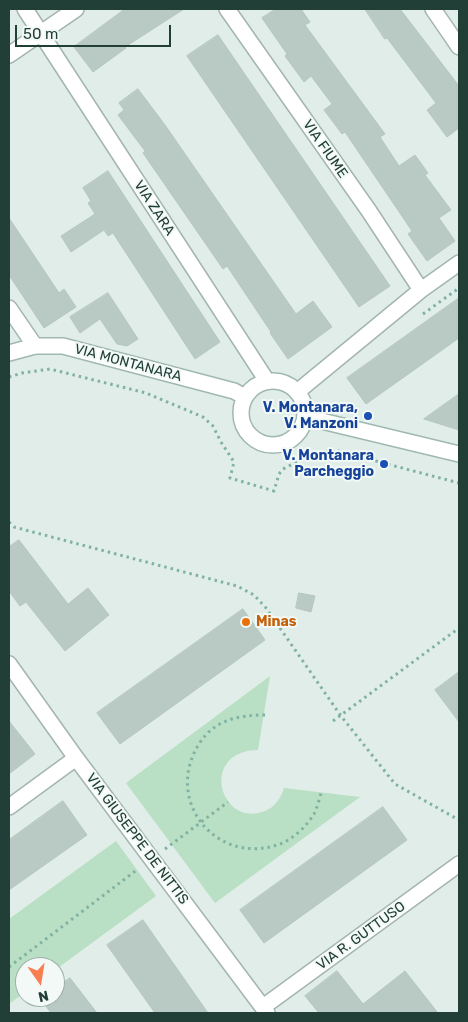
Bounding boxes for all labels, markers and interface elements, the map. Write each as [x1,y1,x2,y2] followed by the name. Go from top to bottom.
[18,15,174,47] scale bar
[23,25,58,43] text: 50 m
[299,117,351,181] street label: VIA FIUME
[130,177,178,239] street label: VIA ZARA
[73,341,183,385] street label: VIA MONTANARA
[263,400,358,432] place label: V. Montanara, V. Manzoni
[362,410,374,422] marker: V. Montanara, V. Manzoni
[283,448,374,481] place label: V. Montanara Parcheggio
[378,458,390,470] marker: V. Montanara Parcheggio
[256,614,297,630] place label: Minas
[240,616,252,628] marker: Minas
[82,770,192,908] street label: VIA GIUSEPPE DE NITTIS
[313,898,409,974] street label: VIA R. GUTTUSO
[15,957,65,1007] north arrow
[36,987,50,1006] text: N

